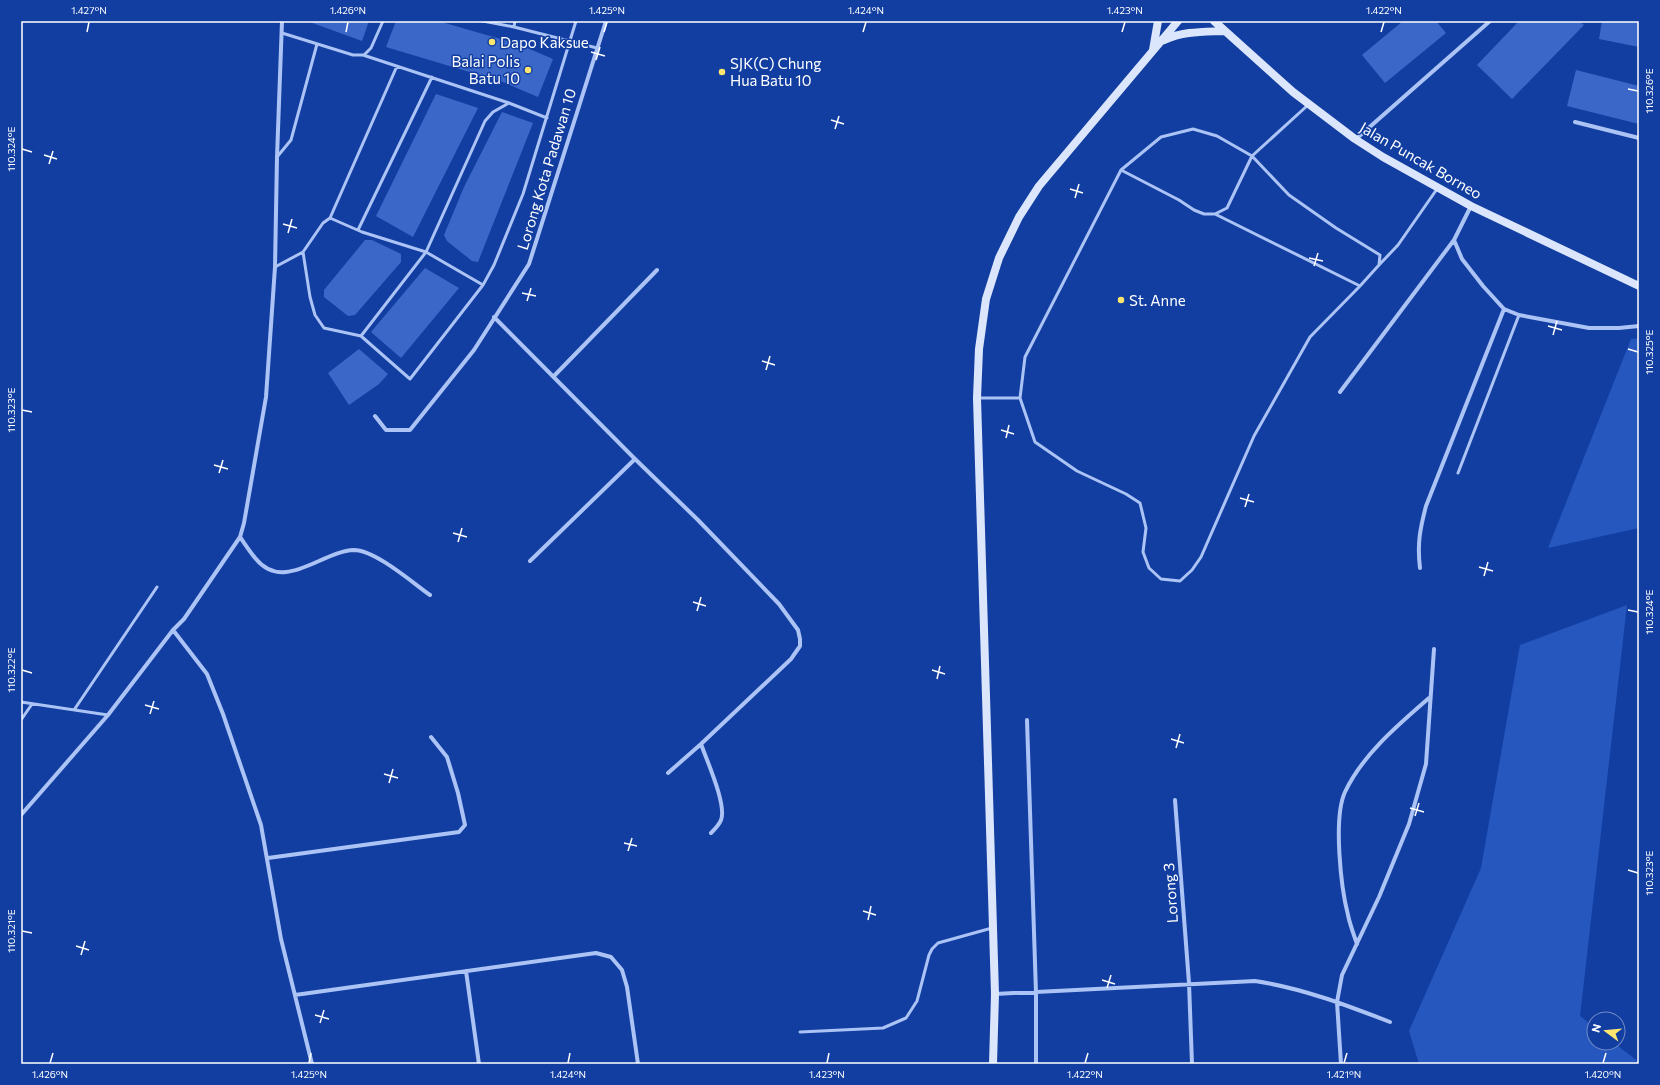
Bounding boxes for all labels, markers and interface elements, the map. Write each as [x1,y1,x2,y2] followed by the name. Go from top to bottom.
[71,4,107,16] text: 1.427°N
[330,4,366,16] text: 1.426°N
[589,4,625,16] text: 1.425°N
[848,4,884,16] text: 1.424°N
[1107,4,1143,16] text: 1.423°N
[1366,4,1402,16] text: 1.422°N
[500,33,589,51] place label: Dapo Kaksue
[487,37,497,47] marker: Dapo Kaksue
[451,52,520,87] place label: Balai Polis Batu 10
[730,54,821,89] place label: SJK(C) Chung Hua Batu 10
[523,65,533,75] marker: Balai Polis Batu 10
[717,67,727,77] marker: SJK(C) Chung Hua Batu 10
[1643,68,1655,114] text: 110.326°E
[513,86,579,252] street label: Lorong Kota Padawan 10
[1357,118,1485,202] street label: Jalan Puncak Borneo
[5,126,17,171] text: 110.324°E
[1129,291,1186,309] place label: St. Anne
[1116,295,1126,305] marker: St. Anne
[1643,330,1655,374] text: 110.325°E
[5,388,17,432] text: 110.323°E
[1643,589,1655,634] text: 110.324°E
[5,648,17,692] text: 110.322°E
[1643,851,1655,895] text: 110.323°E
[1159,862,1181,924] street label: Lorong 3
[5,909,17,953] text: 110.321°E
[1586,1011,1626,1051] north arrow
[1589,1022,1603,1034] text: N
[32,1068,68,1080] text: 1.426°N
[291,1068,327,1080] text: 1.425°N
[550,1068,586,1080] text: 1.424°N
[809,1068,845,1080] text: 1.423°N
[1067,1068,1103,1080] text: 1.422°N
[1327,1068,1361,1080] text: 1.421°N
[1585,1068,1621,1080] text: 1.420°N

